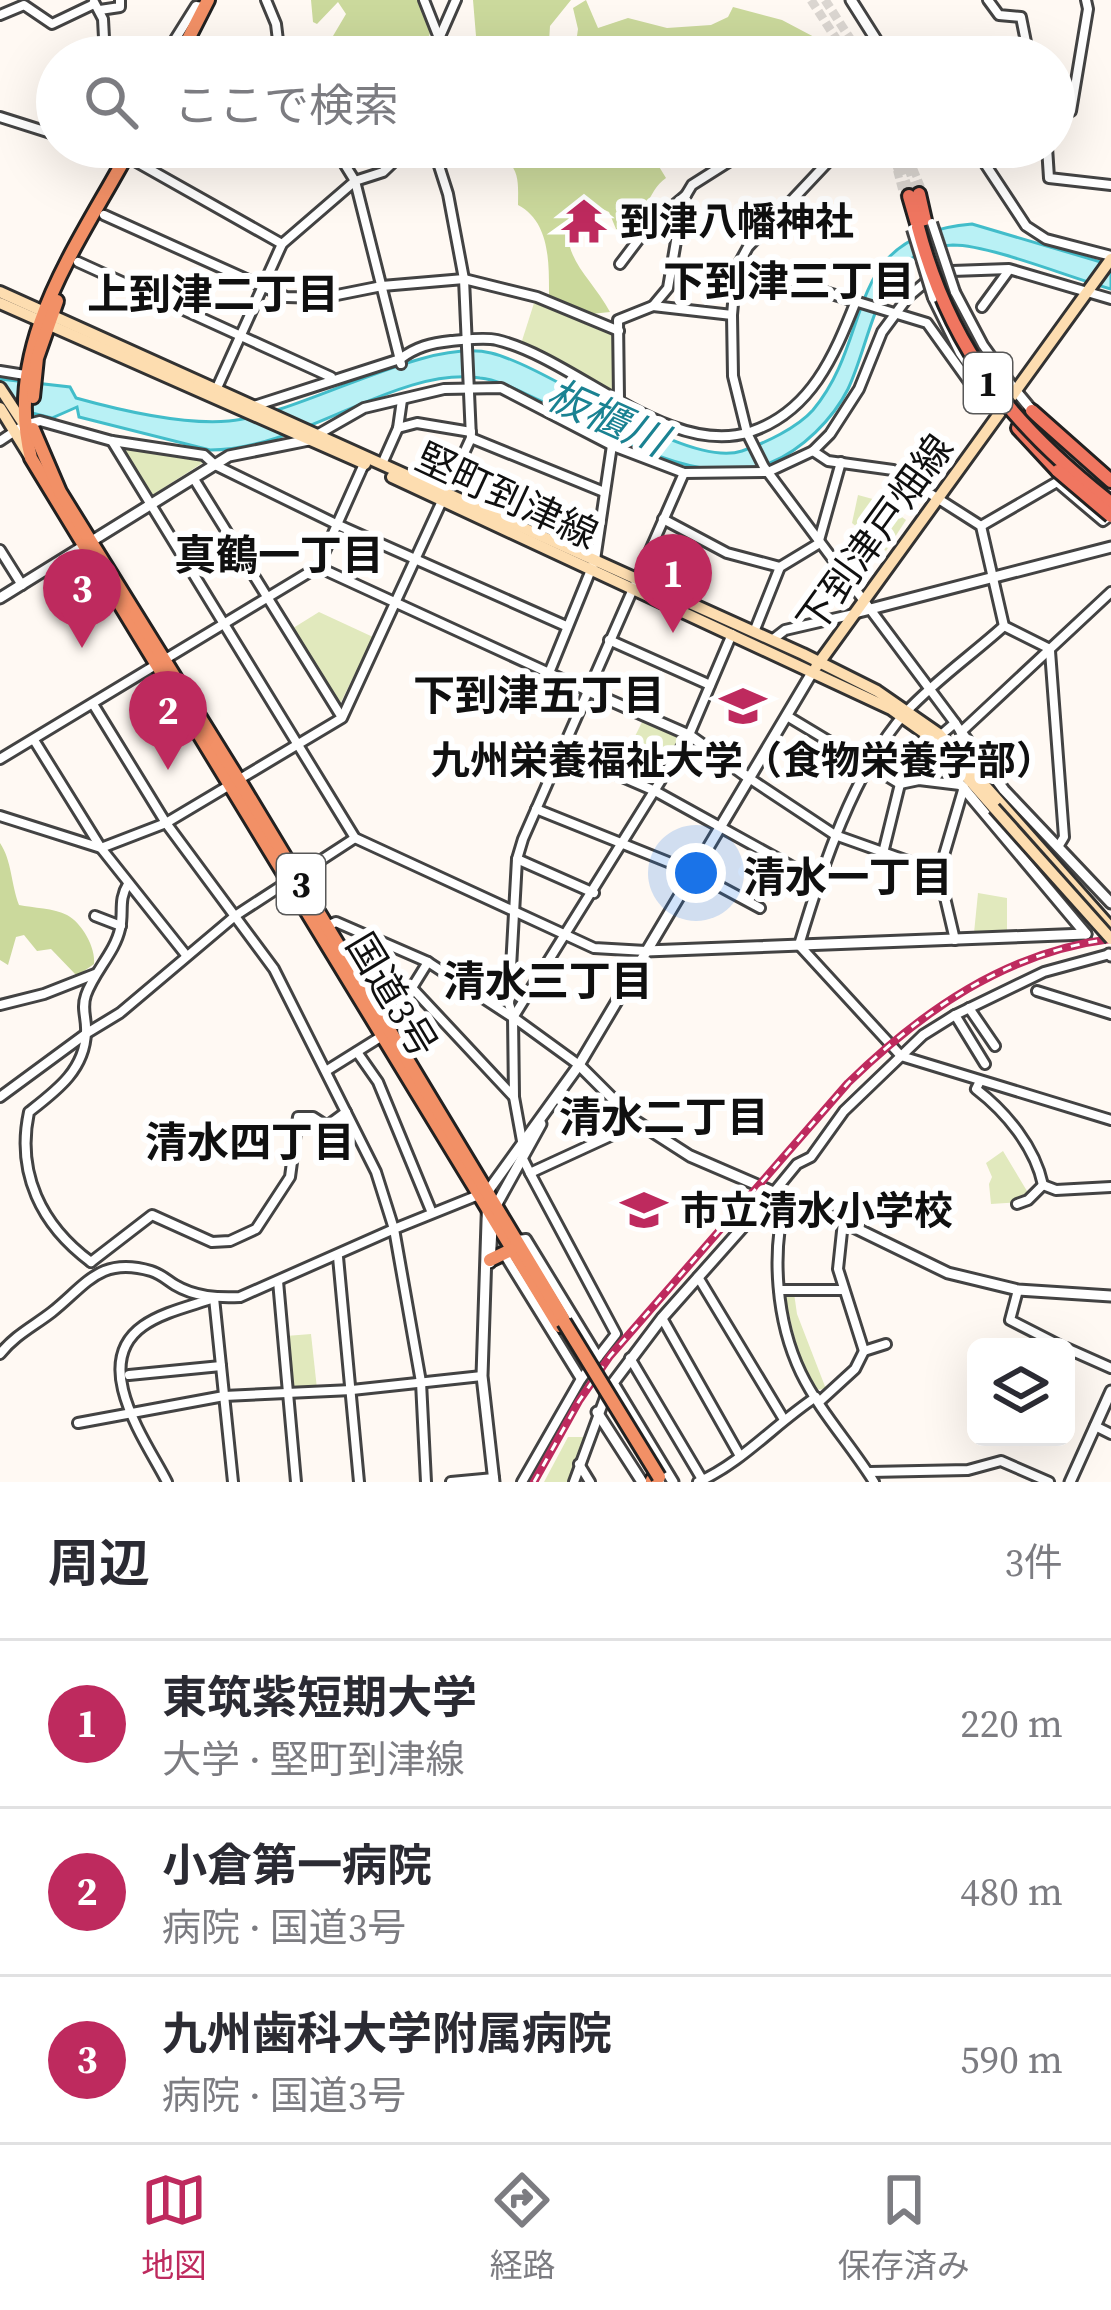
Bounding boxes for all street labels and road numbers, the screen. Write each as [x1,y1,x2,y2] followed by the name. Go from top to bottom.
[964,353,1012,413] road number: 1
[785,424,965,644] street label: 下到津戸畑線
[407,431,607,561] street label: 堅町到津線
[277,854,325,914] road number: 3
[334,923,450,1067] street label: 国道3号

